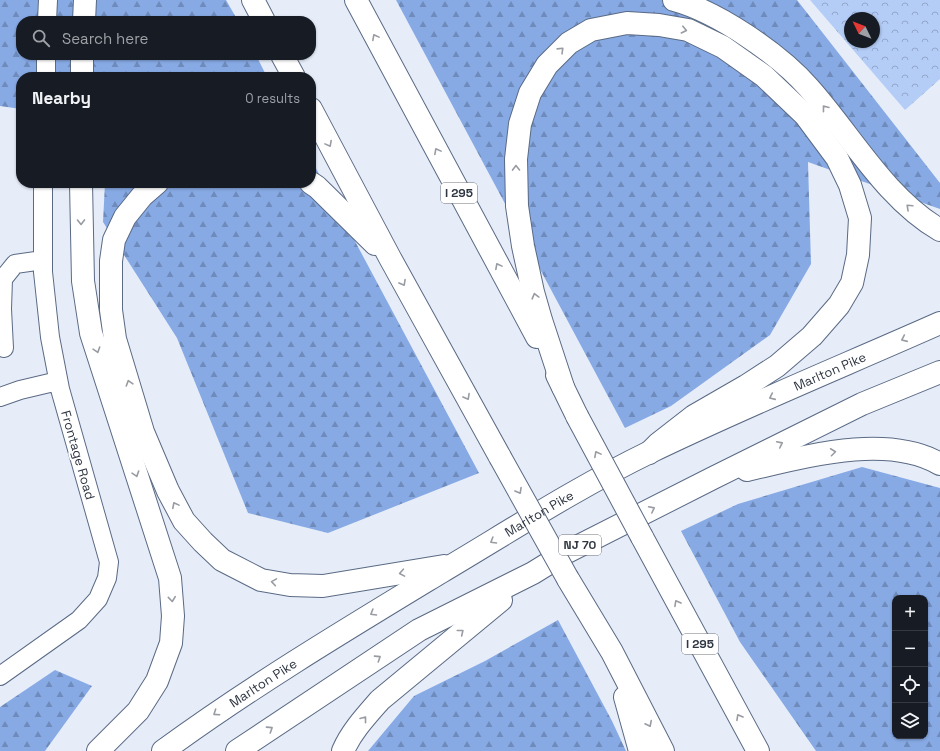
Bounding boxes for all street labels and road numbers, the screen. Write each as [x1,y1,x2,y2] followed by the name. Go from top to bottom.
[441,183,477,203] road number: I 295
[791,348,869,394] street label: Marlton Pike
[57,408,99,502] street label: Frontage Road
[501,486,576,540] street label: Marlton Pike
[559,535,601,555] road number: NJ 70
[682,634,718,654] road number: I 295
[226,654,300,711] street label: Marlton Pike

